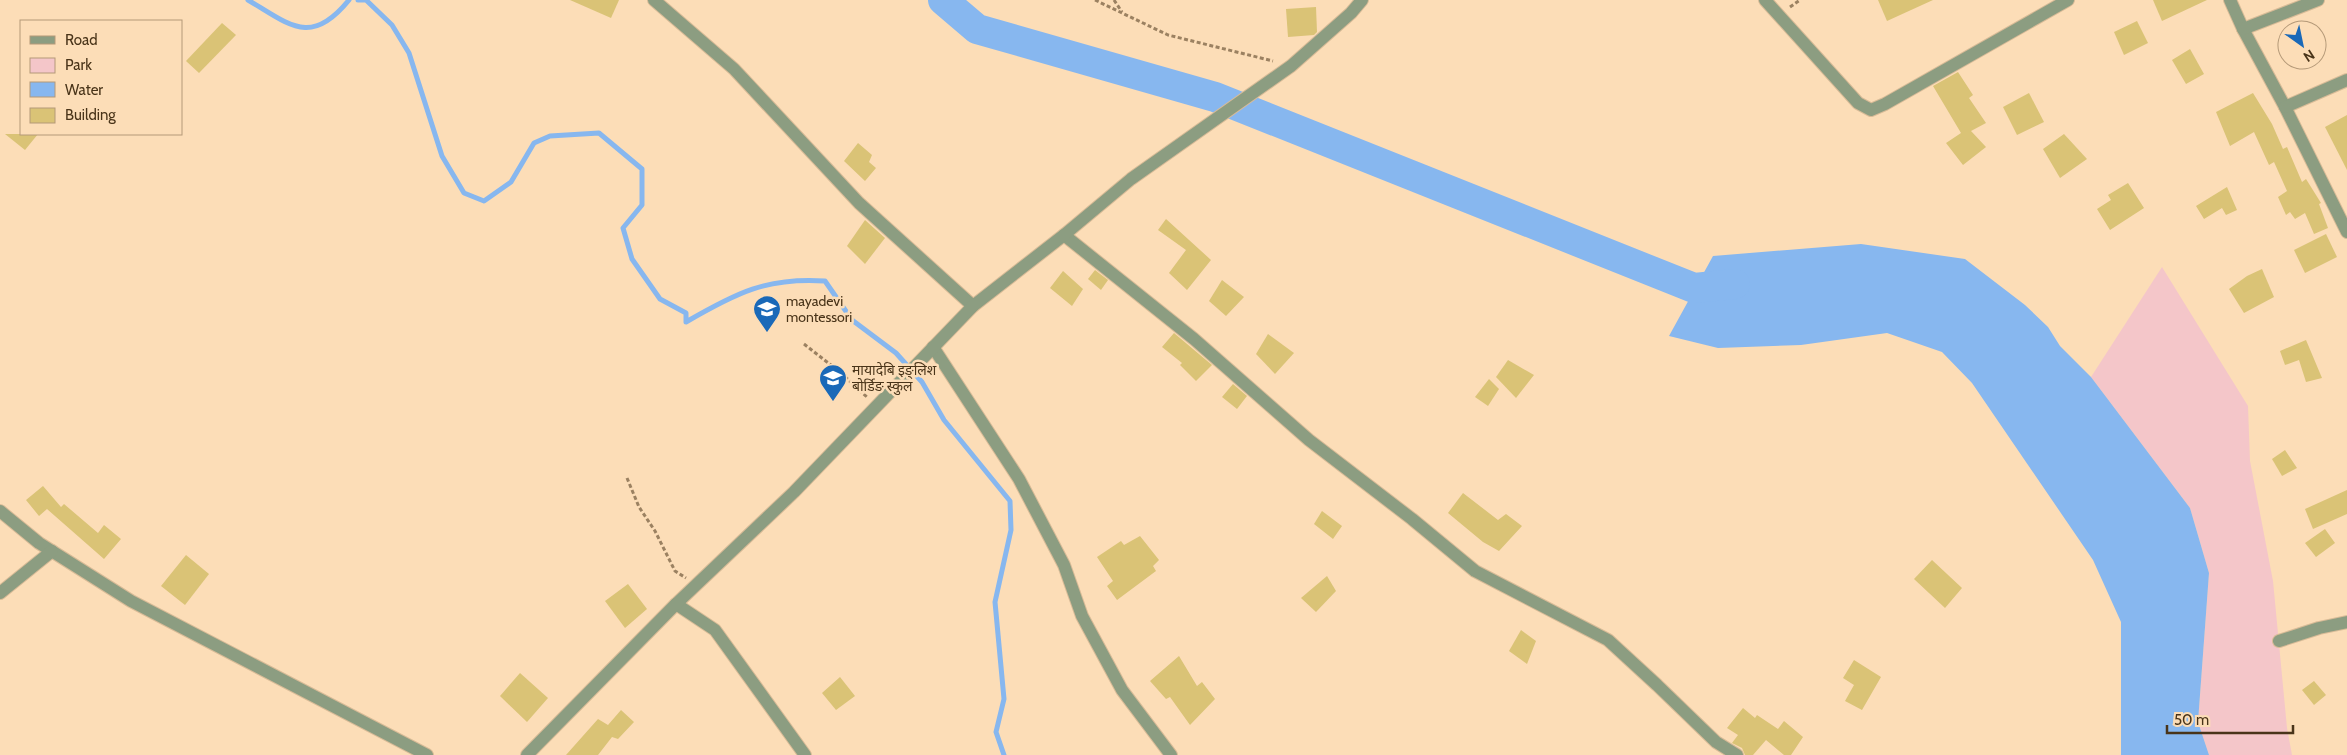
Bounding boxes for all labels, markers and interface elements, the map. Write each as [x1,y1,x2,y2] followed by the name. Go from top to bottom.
[20,20,182,135] legend
[2277,20,2327,70] north arrow
[65,31,98,49] text: Road
[2300,46,2318,66] text: N
[65,56,92,74] text: Park
[65,81,103,99] text: Water
[65,106,116,124] text: Building
[786,292,852,326] place label: mayadevi montessori
[752,294,782,333] school or university icon: mayadevi montessori
[852,361,937,396] place label: मायादेबि इङ्लिश बोर्डिङ स्कुल
[818,363,848,402] school or university icon: मायादेबि इङ्लिश बोर्डिङ स्कुल
[2167,702,2293,734] scale bar
[2174,711,2209,729] text: 50 m

